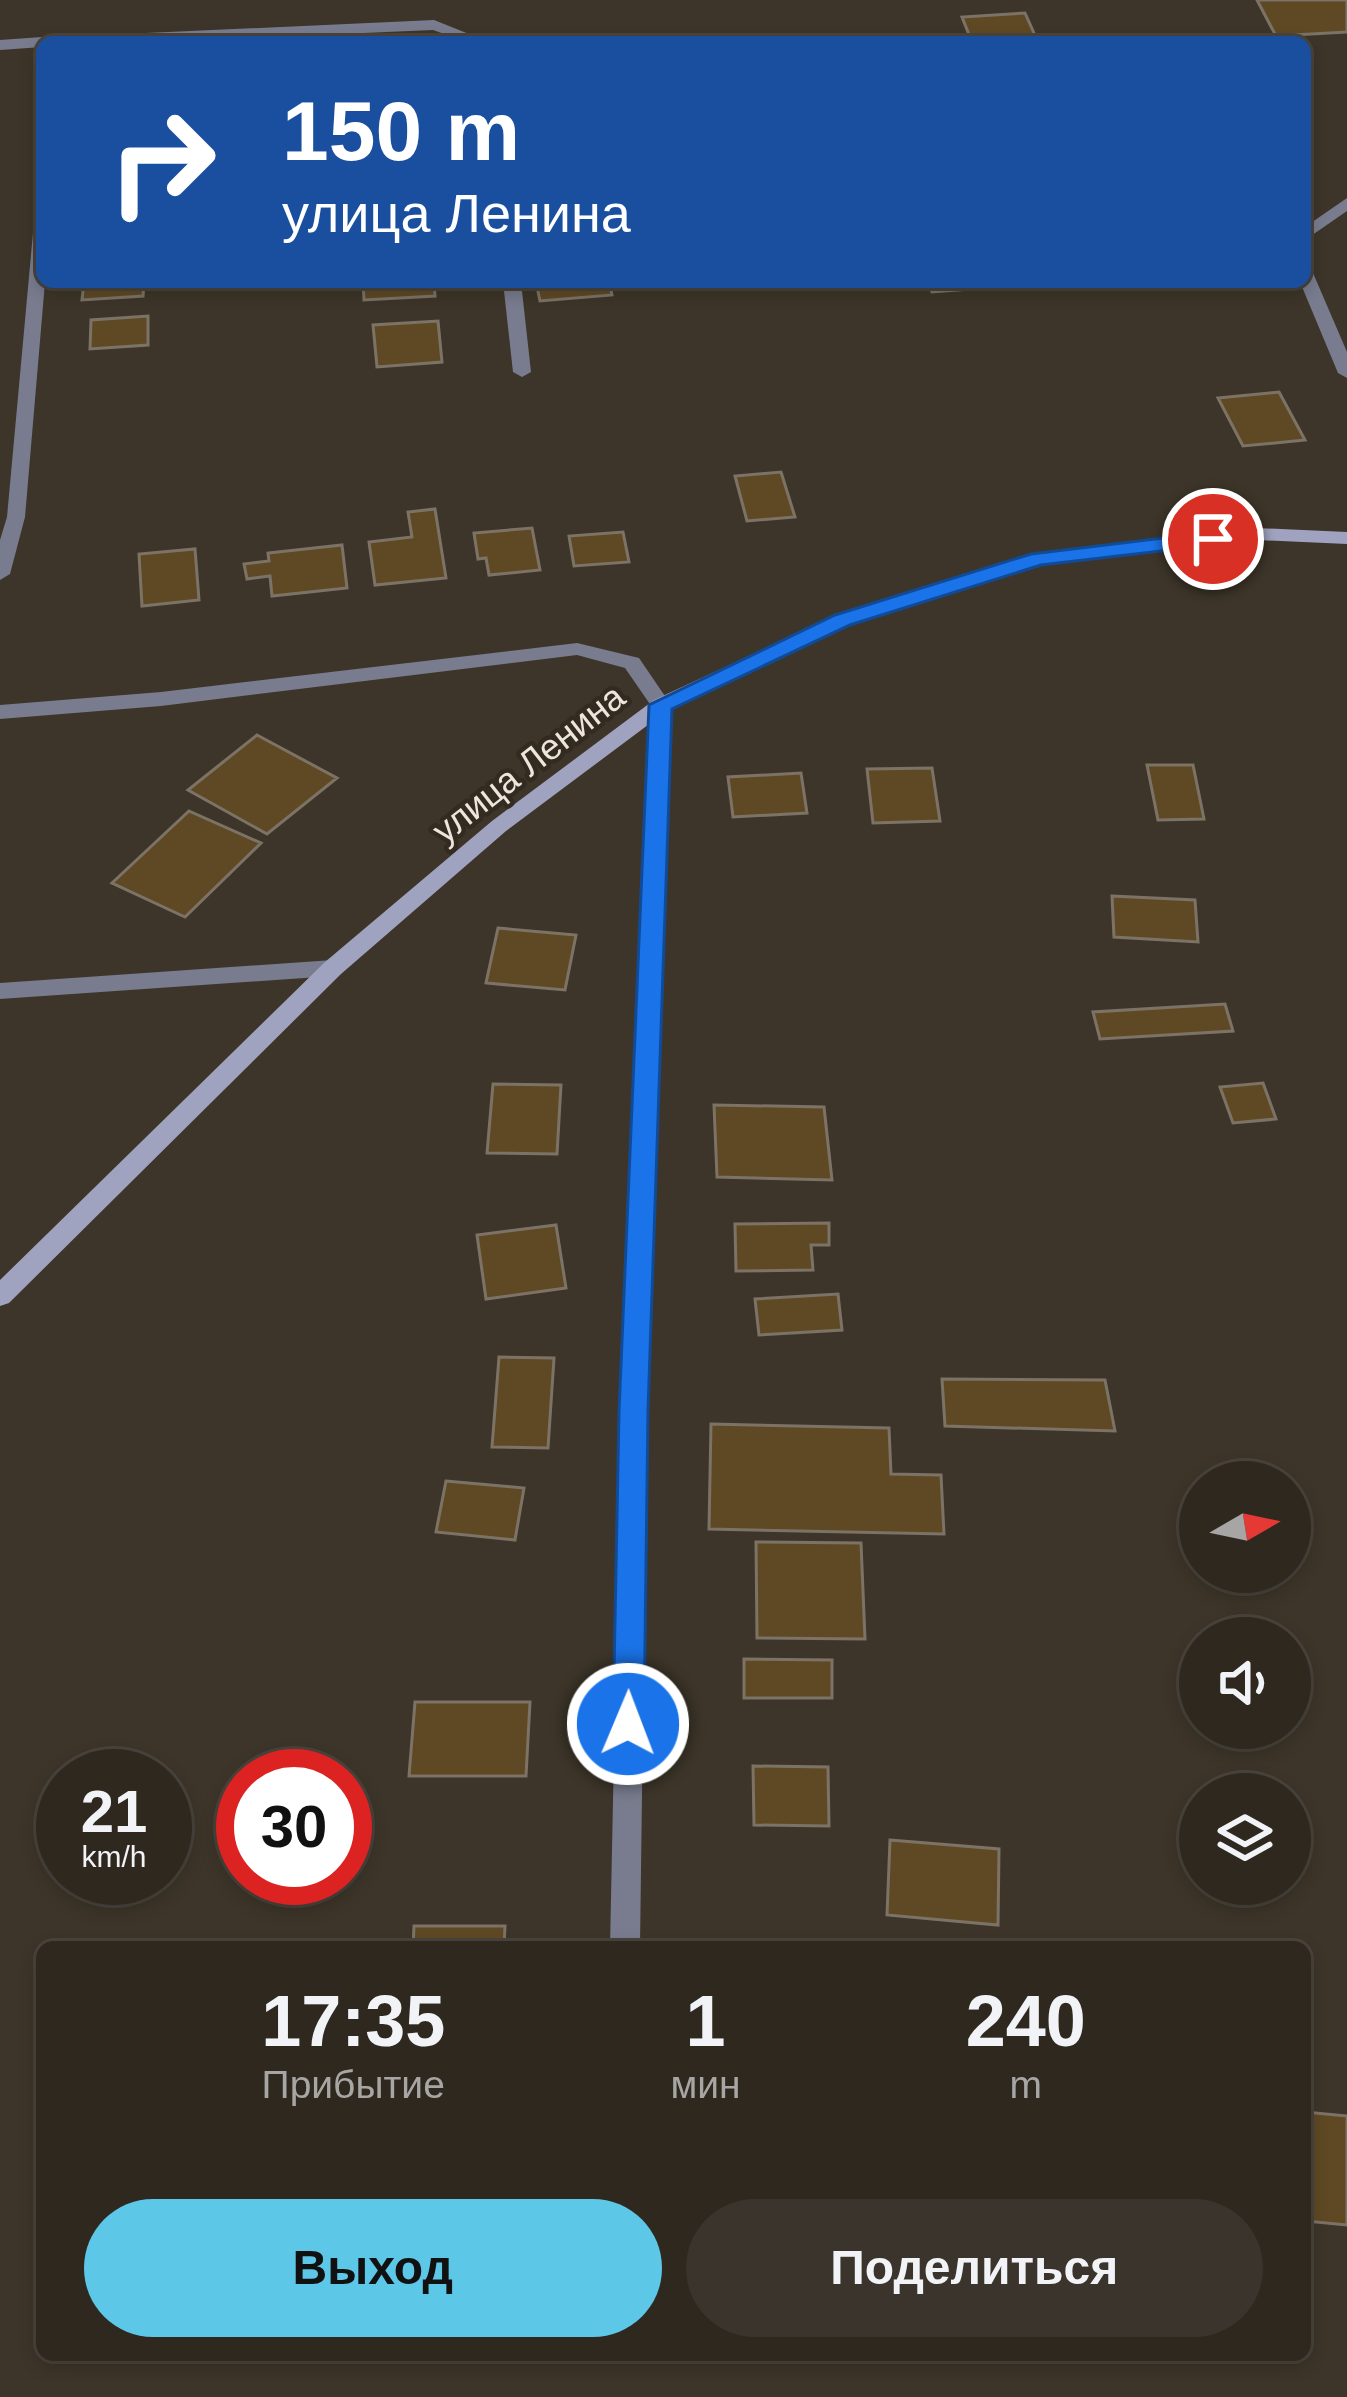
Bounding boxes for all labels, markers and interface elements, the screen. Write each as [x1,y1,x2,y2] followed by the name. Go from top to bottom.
[84,84,240,240] icon: right
[282,84,520,178] text: 150 m
[282,183,631,243] text: улица Ленина
[1162,488,1264,590] pin
[1180,506,1246,572] icon: arrive
[424,675,633,851] street label: улица Ленина
[1179,1461,1311,1593] north arrow
[1179,1461,1311,1905] map controls
[1179,1617,1311,1749] button: sound
[565,1661,691,1787] position arrow
[216,1749,372,1905] speed limit sign: 30
[1179,1773,1311,1905] button: layers
[81,1778,147,1845] text: 21
[81,1840,147,1873] text: km/h
[261,1981,445,2061] text: 17:35
[685,1981,726,2061] text: 1
[966,1981,1086,2061] text: 240
[262,2063,445,2106] text: Прибытие
[670,2063,741,2106] text: мин
[1010,2063,1042,2106] text: m
[84,2199,662,2337] button: Выход
[686,2199,1263,2337] button: Поделиться

